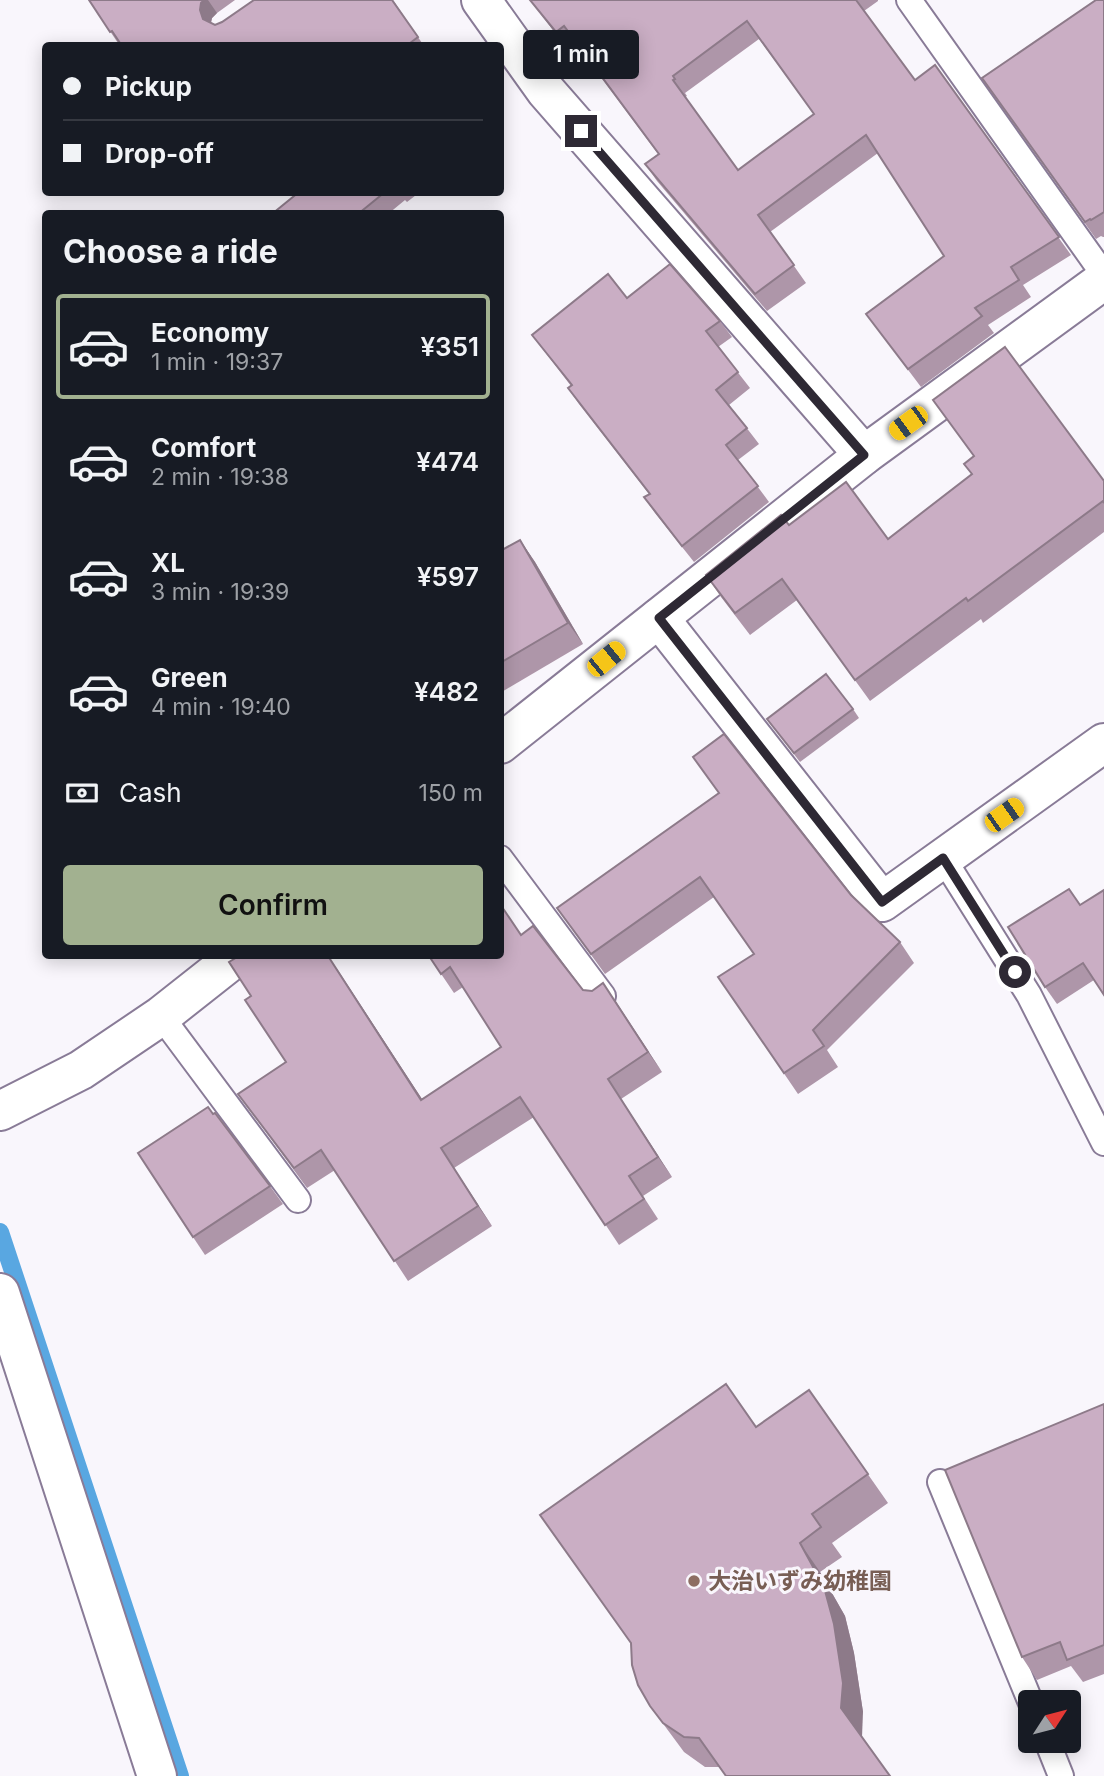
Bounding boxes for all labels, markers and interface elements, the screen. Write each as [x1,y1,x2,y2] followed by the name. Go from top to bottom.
[523,30,639,78] callout: 1 min
[553,40,609,68] text: 1 min
[105,71,192,102] text: Pickup
[565,115,597,147] route end
[105,138,214,169] text: Drop-off
[63,232,278,271] text: Choose a ride
[67,315,130,378] icon: car
[151,317,269,348] text: Economy
[420,331,479,362] text: ¥351
[151,348,283,376] text: 1 min · 19:37
[885,402,932,444] car
[67,430,130,493] icon: car
[151,432,256,463] text: Comfort
[416,446,479,477] text: ¥474
[151,463,289,491] text: 2 min · 19:38
[67,545,130,608] icon: car
[151,547,185,578] text: XL
[417,561,479,592] text: ¥597
[151,578,289,606] text: 3 min · 19:39
[584,638,629,680] car
[67,660,130,723] icon: car
[151,662,228,693] text: Green
[414,676,479,707] text: ¥482
[151,693,291,721] text: 4 min · 19:40
[63,774,101,812] icon: cash
[119,777,182,808] text: Cash
[419,779,483,807] text: 150 m
[981,794,1028,836] car
[63,865,483,945] button: Confirm
[999,956,1031,988] route start
[708,1567,892,1595] place label: 大治いずみ幼稚園
[686,1573,702,1589] marker: 大治いずみ幼稚園
[1018,1690,1082,1754] north arrow
[1018,1690,1081,1753] map controls

